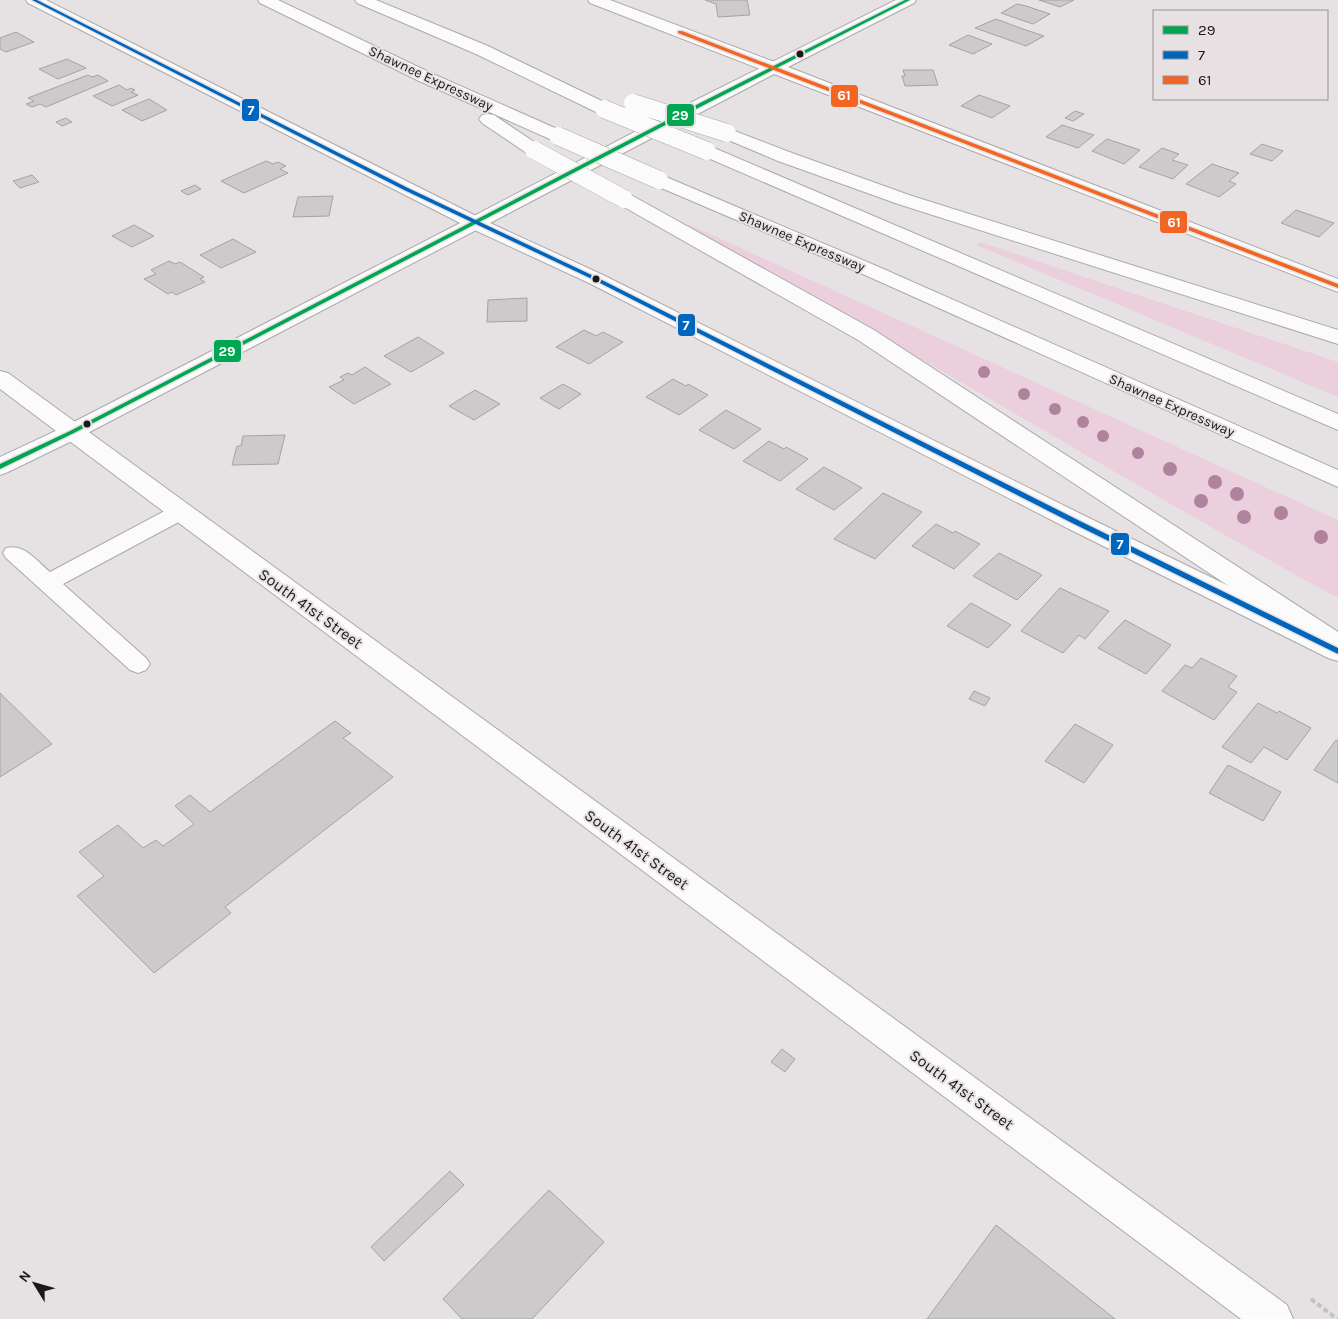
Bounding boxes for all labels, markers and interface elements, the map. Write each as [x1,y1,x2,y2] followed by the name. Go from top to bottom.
[1153,10,1328,100] legend
[1198,21,1215,39] text: 29
[366,42,496,115] street label: Shawnee Expressway
[1198,46,1205,64] text: 7
[795,49,805,59] unlabelled marker
[1198,71,1212,89] text: 61
[830,84,859,108] line badge: 61
[837,87,851,104] text: 61
[241,98,260,122] line badge: 7
[248,102,255,119] text: 7
[666,103,695,127] line badge: 29
[671,107,689,124] text: 29
[736,207,868,276] street label: Shawnee Expressway
[1159,210,1188,234] line badge: 61
[1167,214,1181,231] text: 61
[591,274,601,284] unlabelled marker
[677,313,696,337] line badge: 7
[683,317,690,334] text: 7
[213,339,242,363] line badge: 29
[218,343,236,360] text: 29
[1106,370,1238,441] street label: Shawnee Expressway
[82,419,92,429] unlabelled marker
[1110,532,1130,556] line badge: 7
[1117,536,1124,553] text: 7
[255,564,366,653] street label: South 41st Street
[581,805,692,894] street label: South 41st Street
[906,1045,1017,1134] street label: South 41st Street
[10,1259,60,1309] north arrow
[15,1267,35,1286] text: N

